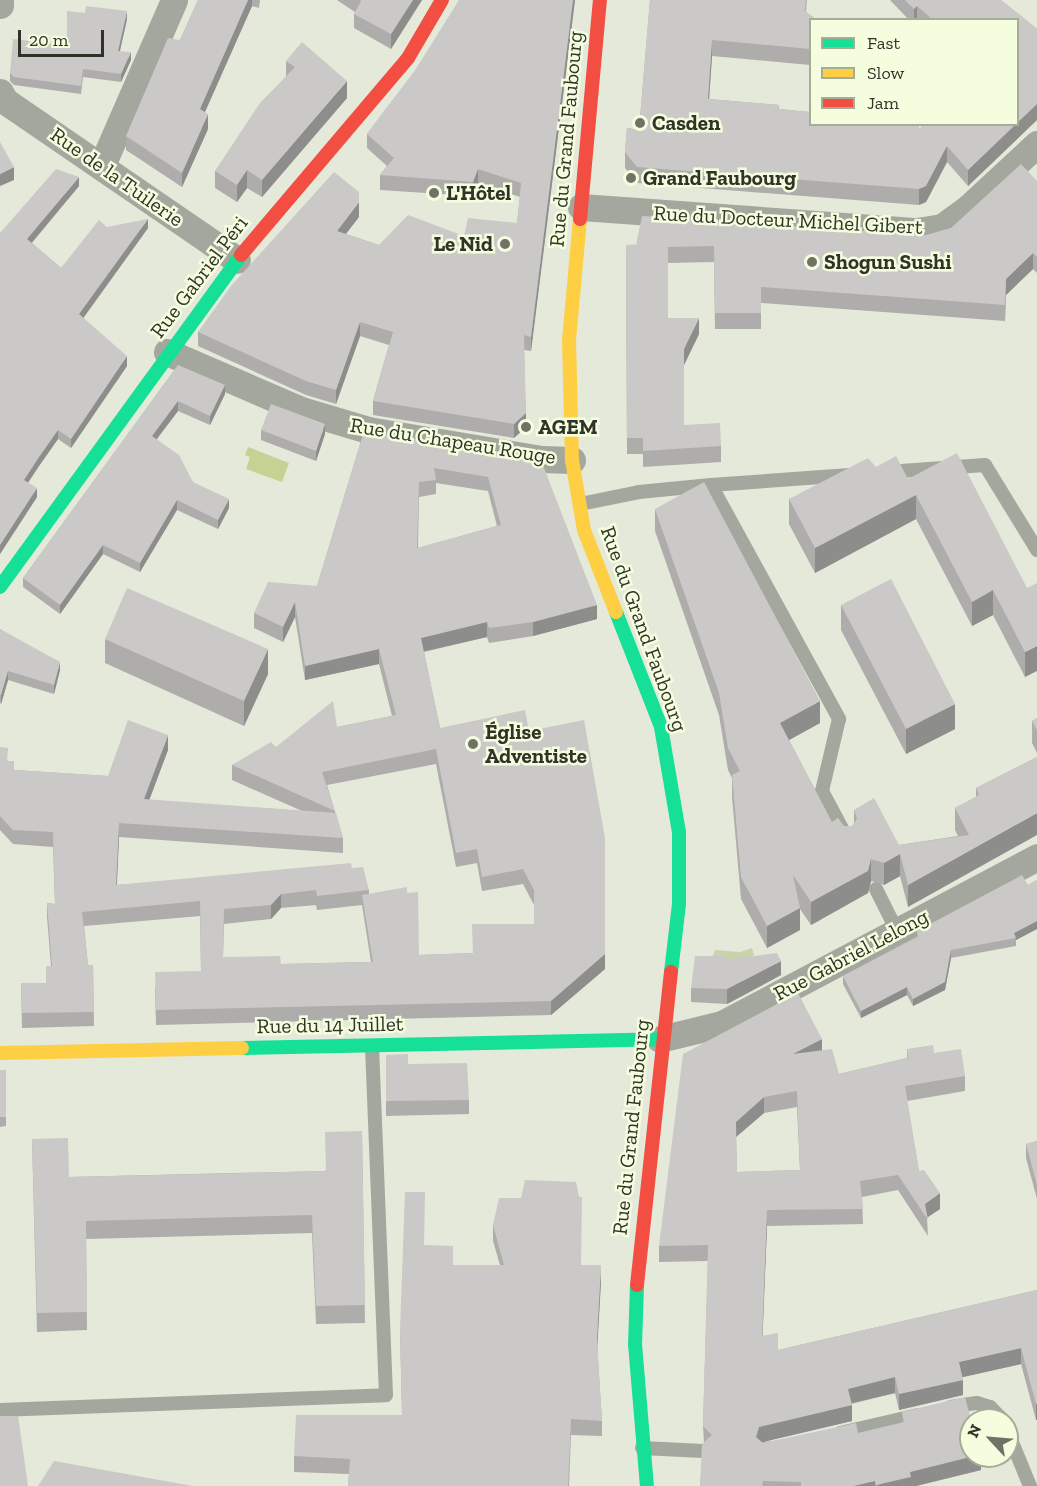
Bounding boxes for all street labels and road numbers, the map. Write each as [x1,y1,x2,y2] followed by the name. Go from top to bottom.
[544,30,588,248] street label: Rue du Grand Faubourg
[46,122,188,232] street label: Rue de la Tuilerie
[653,200,923,240] street label: Rue du Docteur Michel Gibert
[145,211,253,343] street label: Rue Gabriel Péri
[348,412,558,470] street label: Rue du Chapeau Rouge
[595,523,693,735] street label: Rue du Grand Faubourg
[769,904,933,1006] street label: Rue Gabriel Lelong
[256,1011,404,1039] street label: Rue du 14 Juillet
[607,1018,655,1236] street label: Rue du Grand Faubourg

